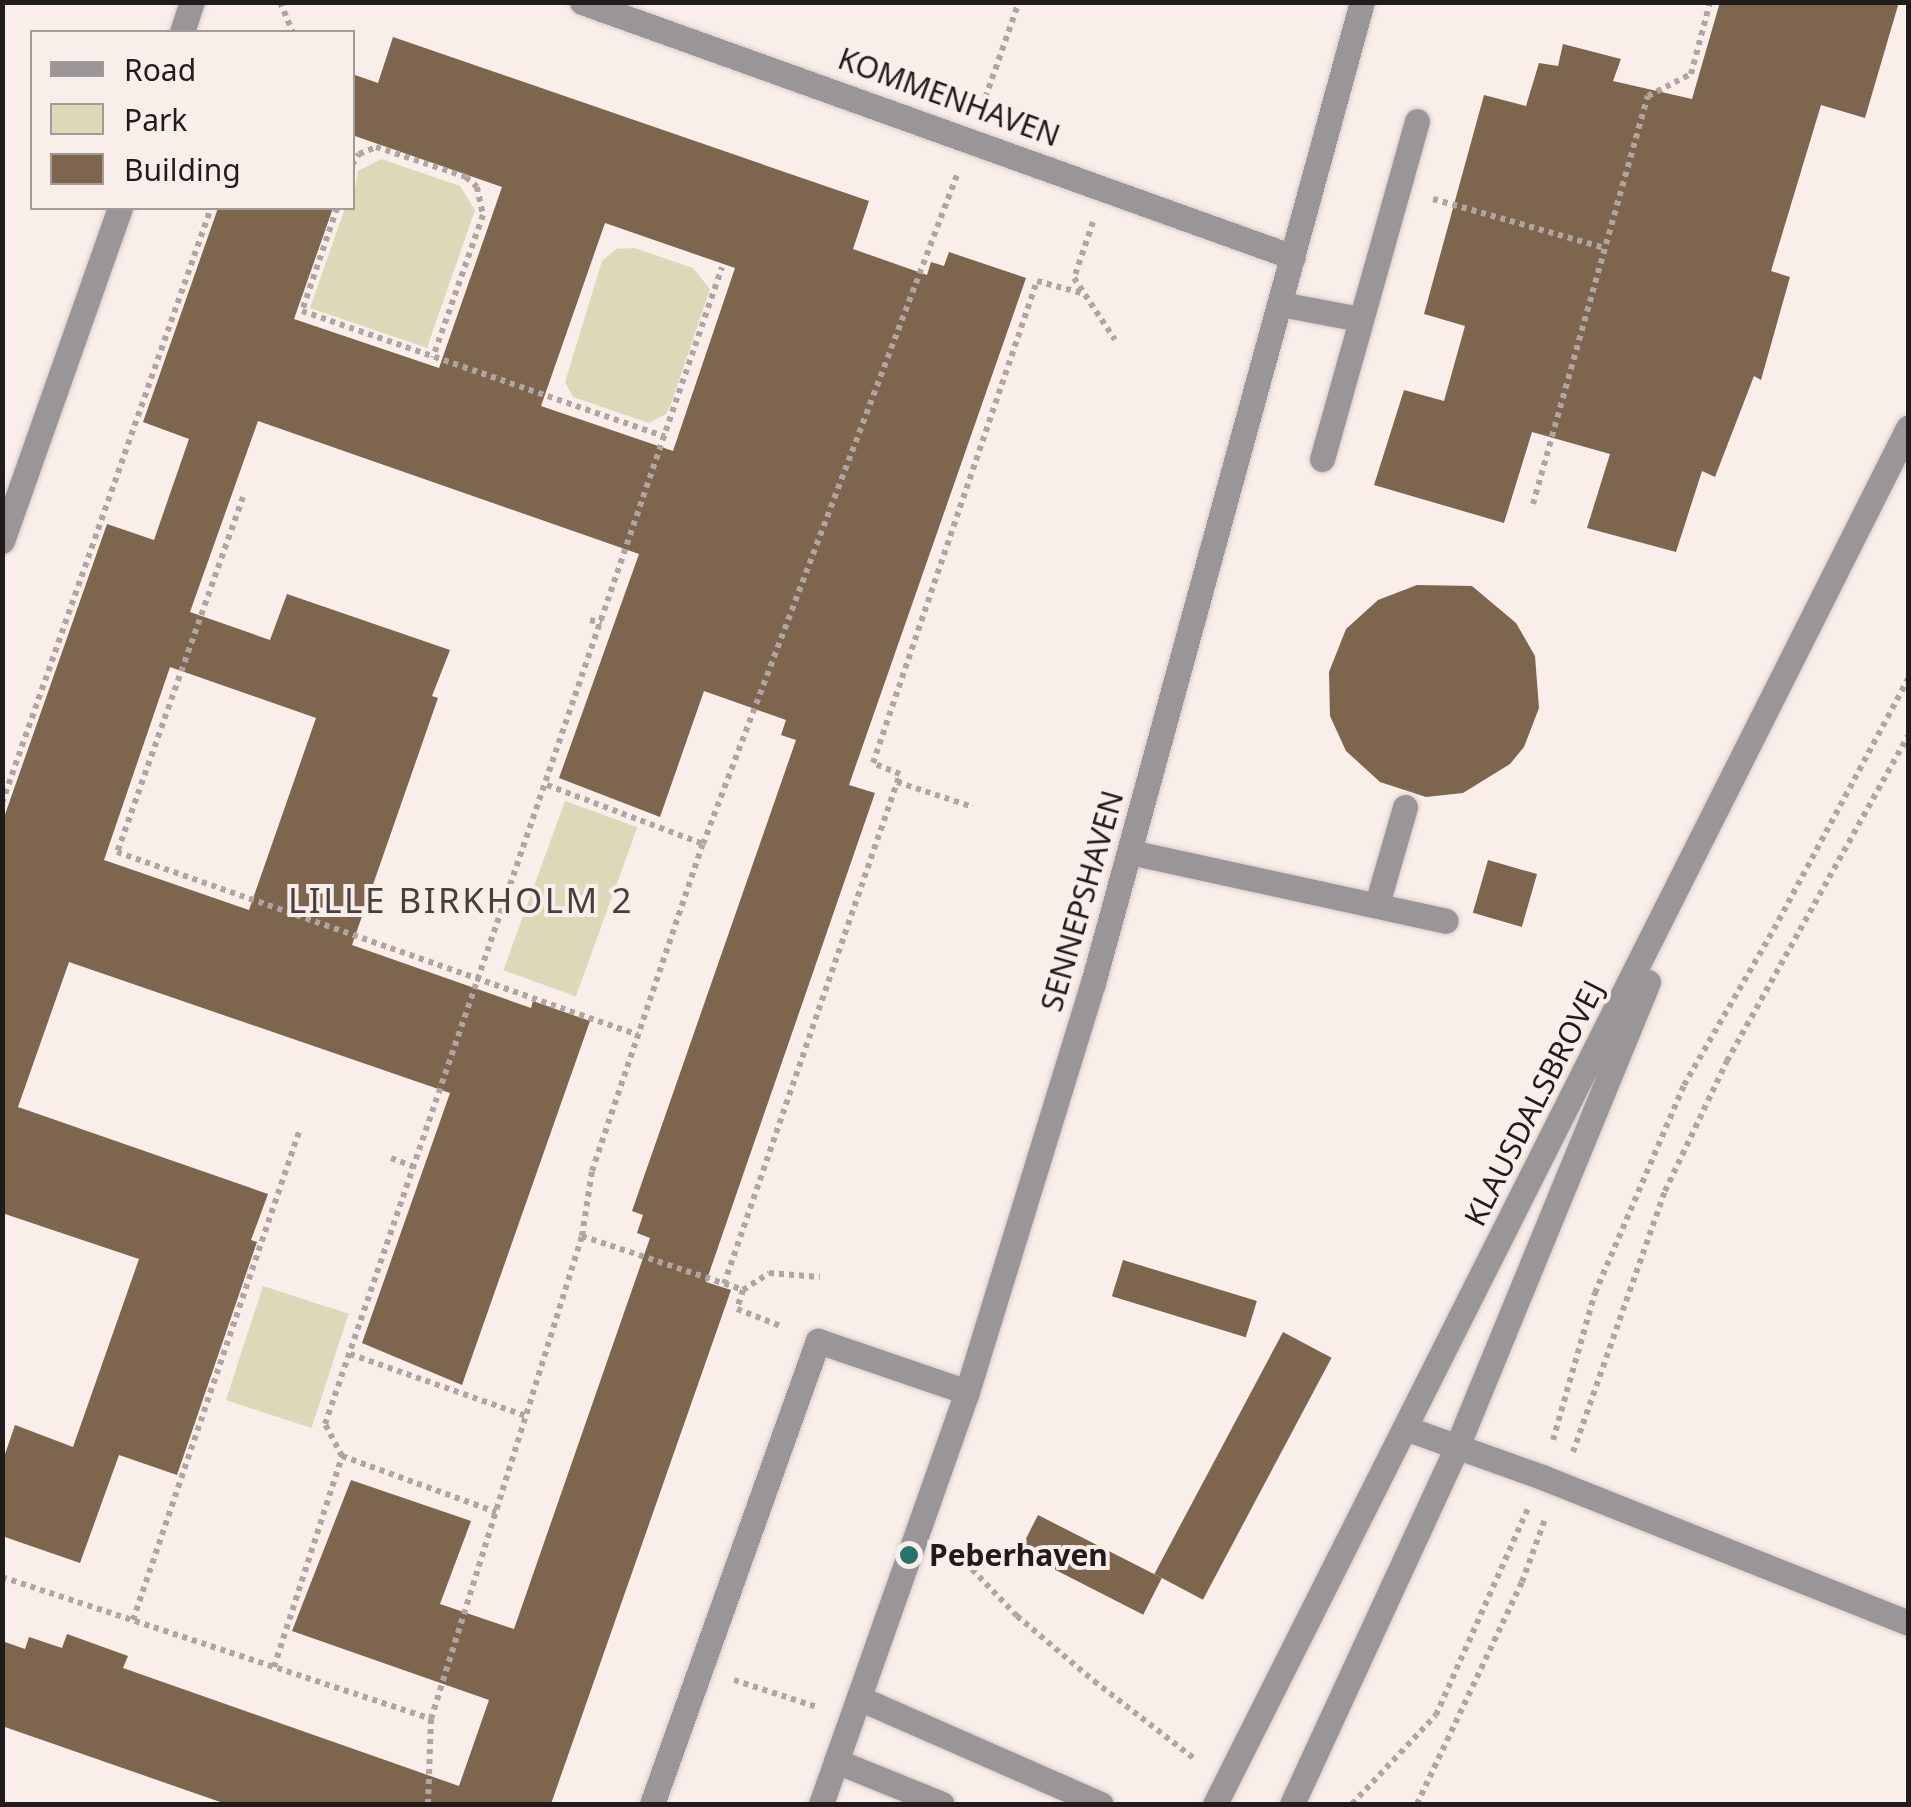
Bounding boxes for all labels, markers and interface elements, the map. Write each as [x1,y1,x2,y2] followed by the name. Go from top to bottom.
[30,30,355,210] legend
[833,40,1065,154] street label: KOMMENHAVEN
[124,49,196,90] text: Road
[124,99,187,140] text: Park
[124,149,241,190] text: Building
[1033,787,1131,1015] street label: SENNEPSHAVEN
[288,879,634,921] district label: LILLE BIRKHOLM 2
[1457,974,1611,1232] street label: KLAUSDALSBROVEJ
[929,1537,1108,1573] place label: Peberhaven
[898,1544,920,1566] marker: Peberhaven

